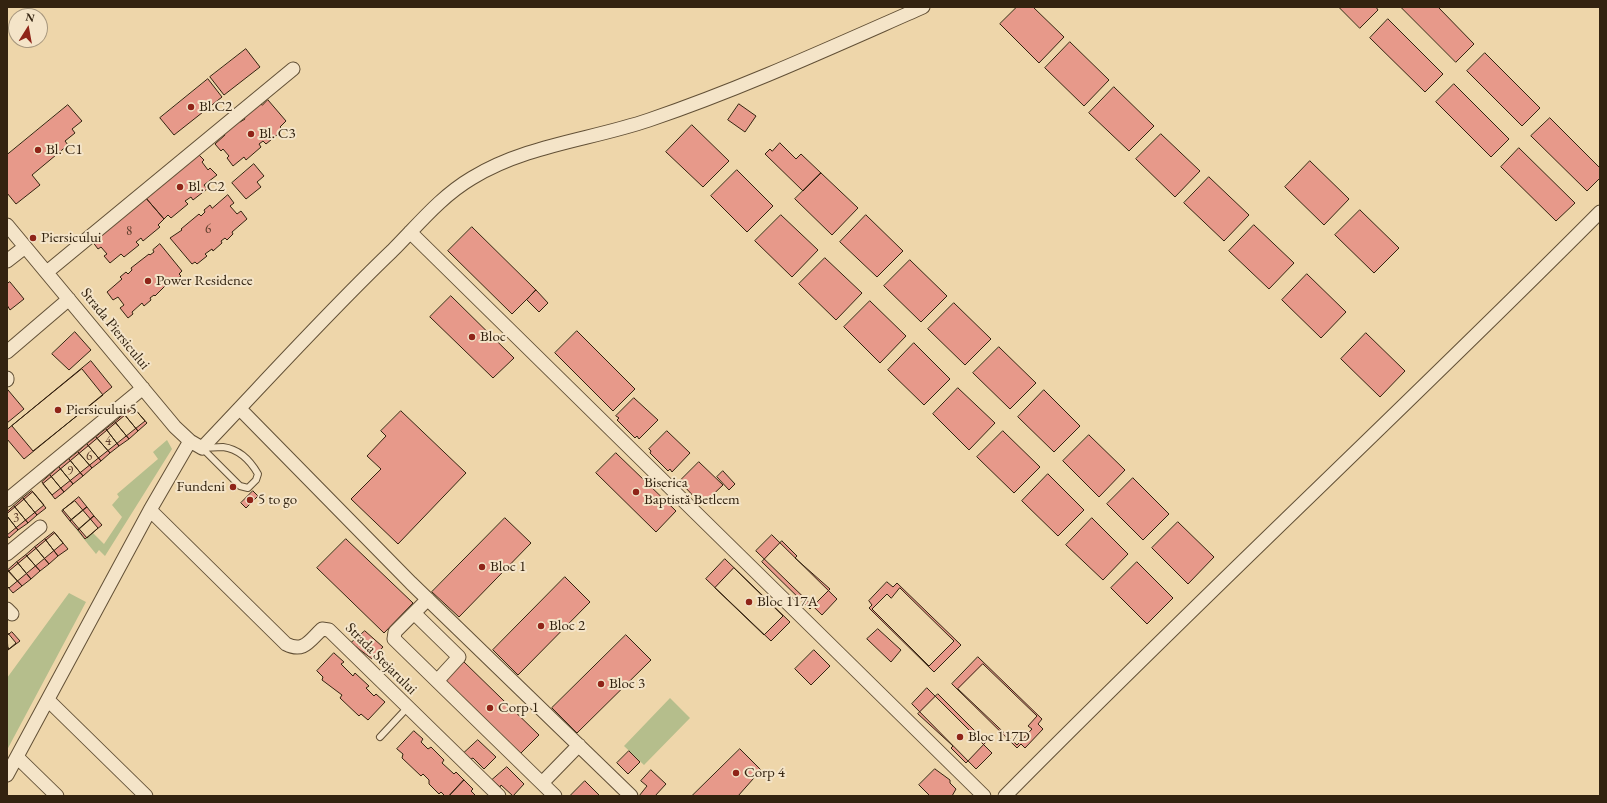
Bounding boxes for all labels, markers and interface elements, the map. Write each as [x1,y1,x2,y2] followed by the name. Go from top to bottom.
[8,8,48,48] north arrow
[24,9,36,25] text: N
[199,98,232,116] place label: Bl.C2
[186,102,196,112] marker: Bl.C2
[259,125,296,143] place label: Bl. C3
[246,129,256,139] marker: Bl. C3
[46,141,83,159] place label: Bl. C1
[33,145,43,155] marker: Bl. C1
[188,178,225,196] place label: Bl. C2
[175,182,185,192] marker: Bl. C2
[205,221,211,237] house number: 6
[126,223,132,239] house number: 8
[41,229,102,247] place label: Piersicului
[28,233,38,243] marker: Piersicului
[156,272,253,290] place label: Power Residence
[143,276,153,286] marker: Power Residence
[77,285,153,373] street label: Strada Piersicului
[480,328,506,346] place label: Bloc
[467,332,477,342] marker: Bloc
[66,401,137,419] place label: Piersicului 5
[53,405,63,415] marker: Piersicului 5
[105,433,111,449] house number: 4
[86,448,92,464] house number: 6
[67,463,73,479] house number: 9
[644,474,740,509] place label: Biserica Baptistă Betleem
[176,478,225,496] place label: Fundeni
[228,482,238,492] marker: Fundeni
[631,487,641,497] marker: Biserica Baptistă Betleem
[258,491,297,509] place label: 5 to go
[245,495,255,505] marker: 5 to go
[13,510,19,526] house number: 3
[490,558,526,576] place label: Bloc 1
[477,562,487,572] marker: Bloc 1
[757,593,818,611] place label: Bloc 117A
[744,597,754,607] marker: Bloc 117A
[549,617,585,635] place label: Bloc 2
[341,619,421,699] street label: Strada Stejarului
[536,621,546,631] marker: Bloc 2
[609,675,645,693] place label: Bloc 3
[596,679,606,689] marker: Bloc 3
[498,699,539,717] place label: Corp 1
[485,703,495,713] marker: Corp 1
[968,728,1030,746] place label: Bloc 117D
[955,732,965,742] marker: Bloc 117D
[744,764,785,782] place label: Corp 4
[731,768,741,778] marker: Corp 4

